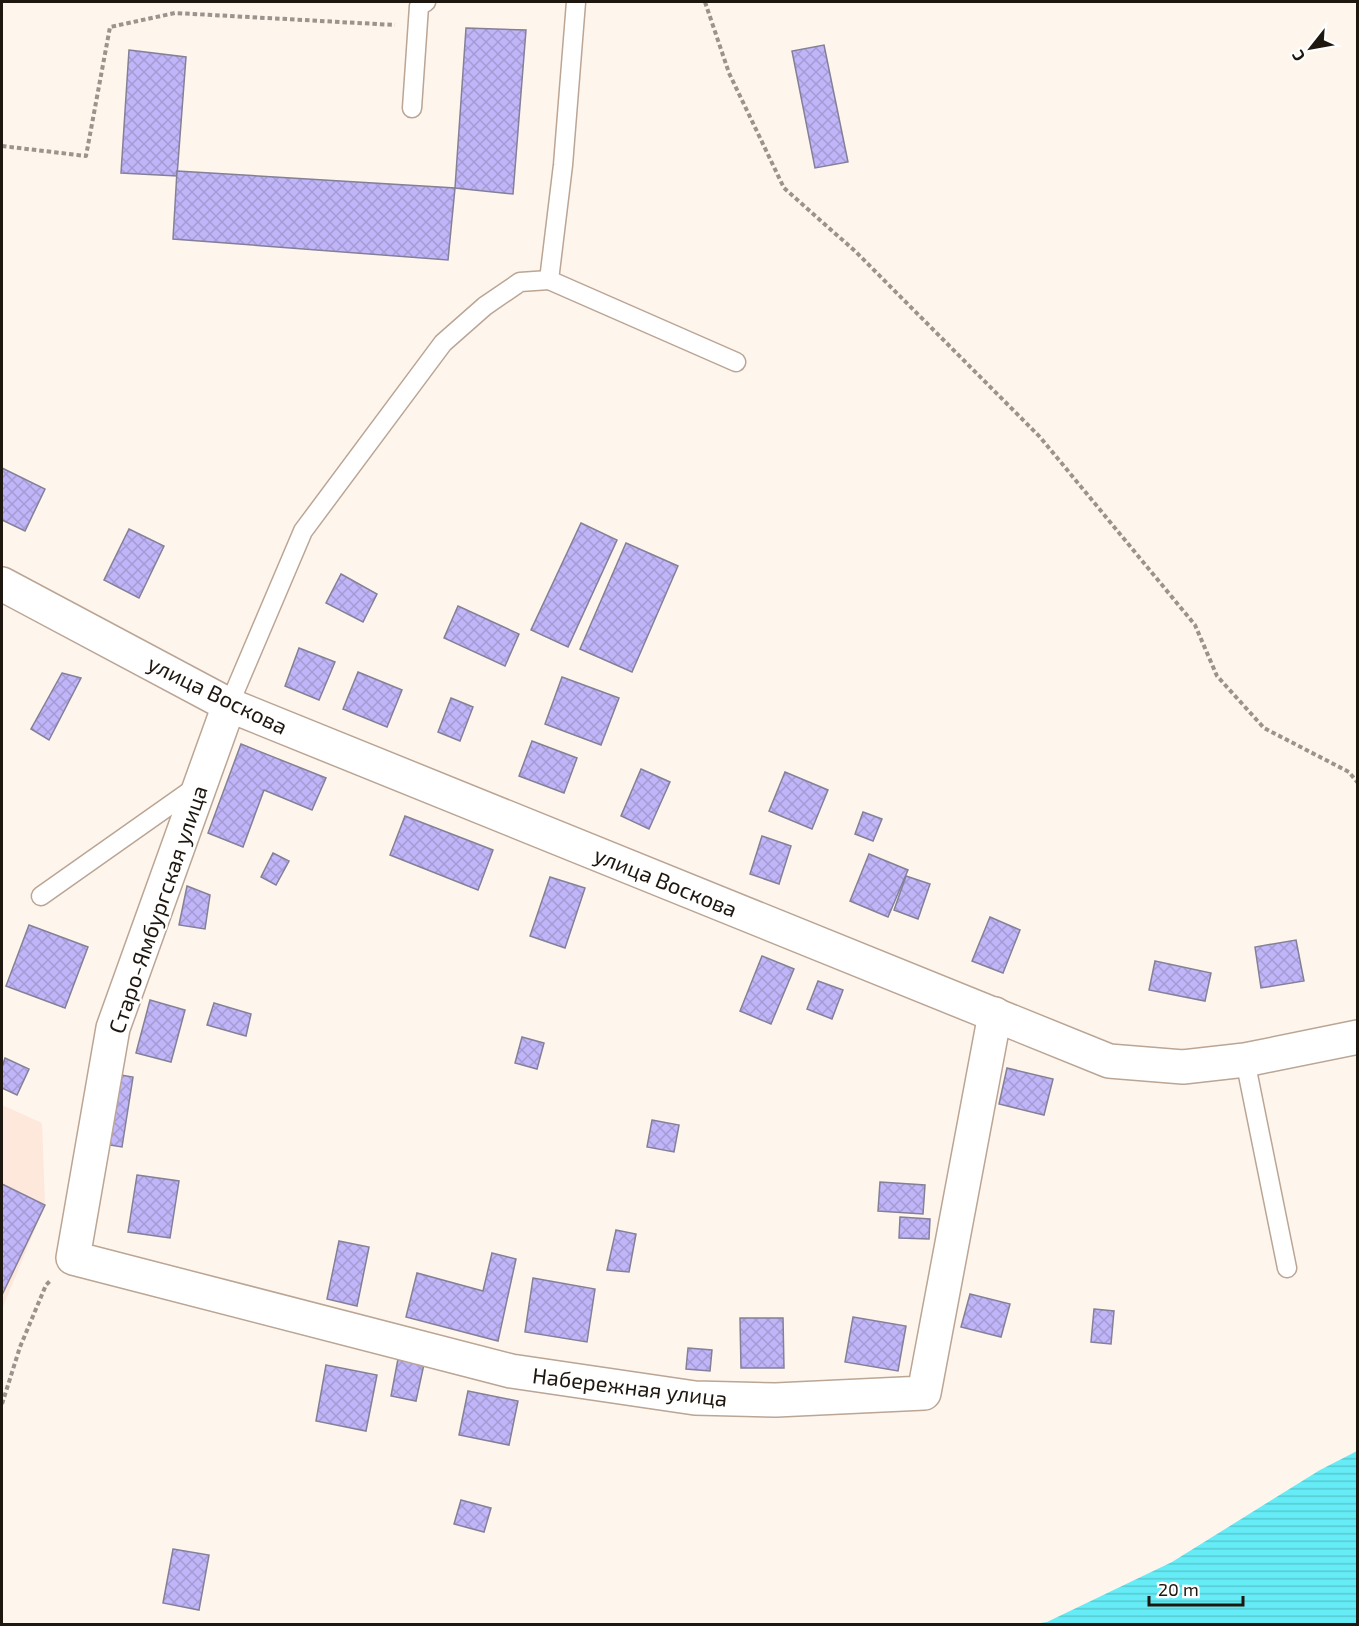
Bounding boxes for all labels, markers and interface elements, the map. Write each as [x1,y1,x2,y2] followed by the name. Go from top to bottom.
[1281,18,1341,78] north arrow
[1287,47,1308,65] text: С
[144,649,292,740] street label: улица Воскова
[102,782,213,1037] street label: Старо-Ямбургская улица
[590,840,741,922] street label: улица Воскова
[531,1361,729,1412] street label: Набережная улица
[1149,1569,1244,1607] scale bar
[1158,1578,1199,1600] text: 20 m

